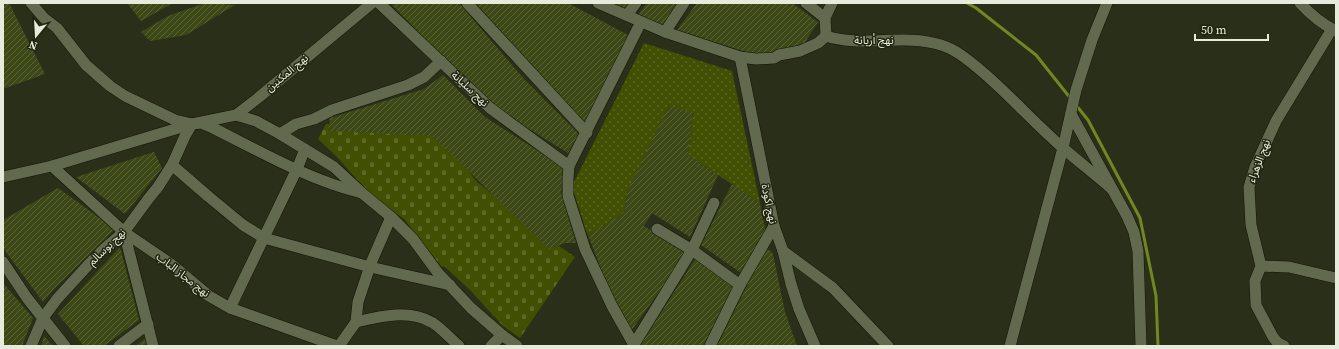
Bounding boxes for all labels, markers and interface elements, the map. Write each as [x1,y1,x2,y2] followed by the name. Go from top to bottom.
[16,16,56,56] north arrow
[1195,16,1268,42] scale bar
[1201,22,1227,38] text: 50 m
[854,33,894,48] street label: نهج أريانة
[27,37,39,53] text: N
[262,51,312,95] street label: نهج المكنين
[448,68,492,110] street label: نهج سليانة
[1244,137,1274,185] street label: نهج الزهراء
[757,183,781,225] street label: نهج اكودة
[85,225,130,270] street label: نهج بوسالم
[153,249,213,301] street label: نهج مجاز الباب

